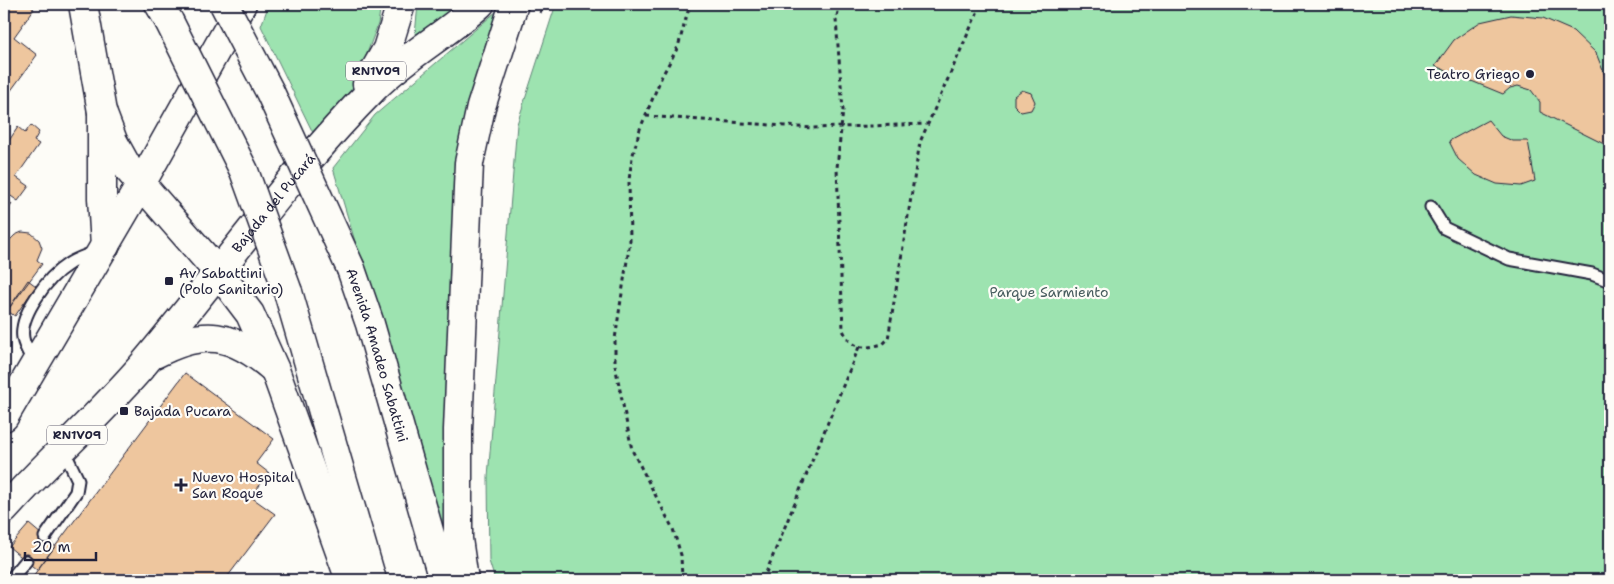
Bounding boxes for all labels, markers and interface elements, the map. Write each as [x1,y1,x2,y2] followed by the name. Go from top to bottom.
[346,61,406,80] road number: RN1V09
[1427,65,1520,83] place label: Teatro Griego
[1524,68,1536,80] marker: Teatro Griego
[228,149,319,256] street label: Bajada del Pucará
[179,264,283,298] place label: Av Sabattini (Polo Sanitario)
[342,266,412,444] street label: Avenida Amadeo Sabattini
[163,275,175,287] marker: Av Sabattini (Polo Sanitario)
[990,283,1108,301] park label: Parque Sarmiento
[134,402,231,420] place label: Bajada Pucara
[118,405,130,417] marker: Bajada Pucara
[47,426,107,444] road number: RN1V09
[192,468,295,502] place label: Nuevo Hospital San Roque
[174,478,188,492] marker: Nuevo Hospital San Roque
[25,529,96,561] scale bar
[32,537,71,557] text: 20 m

